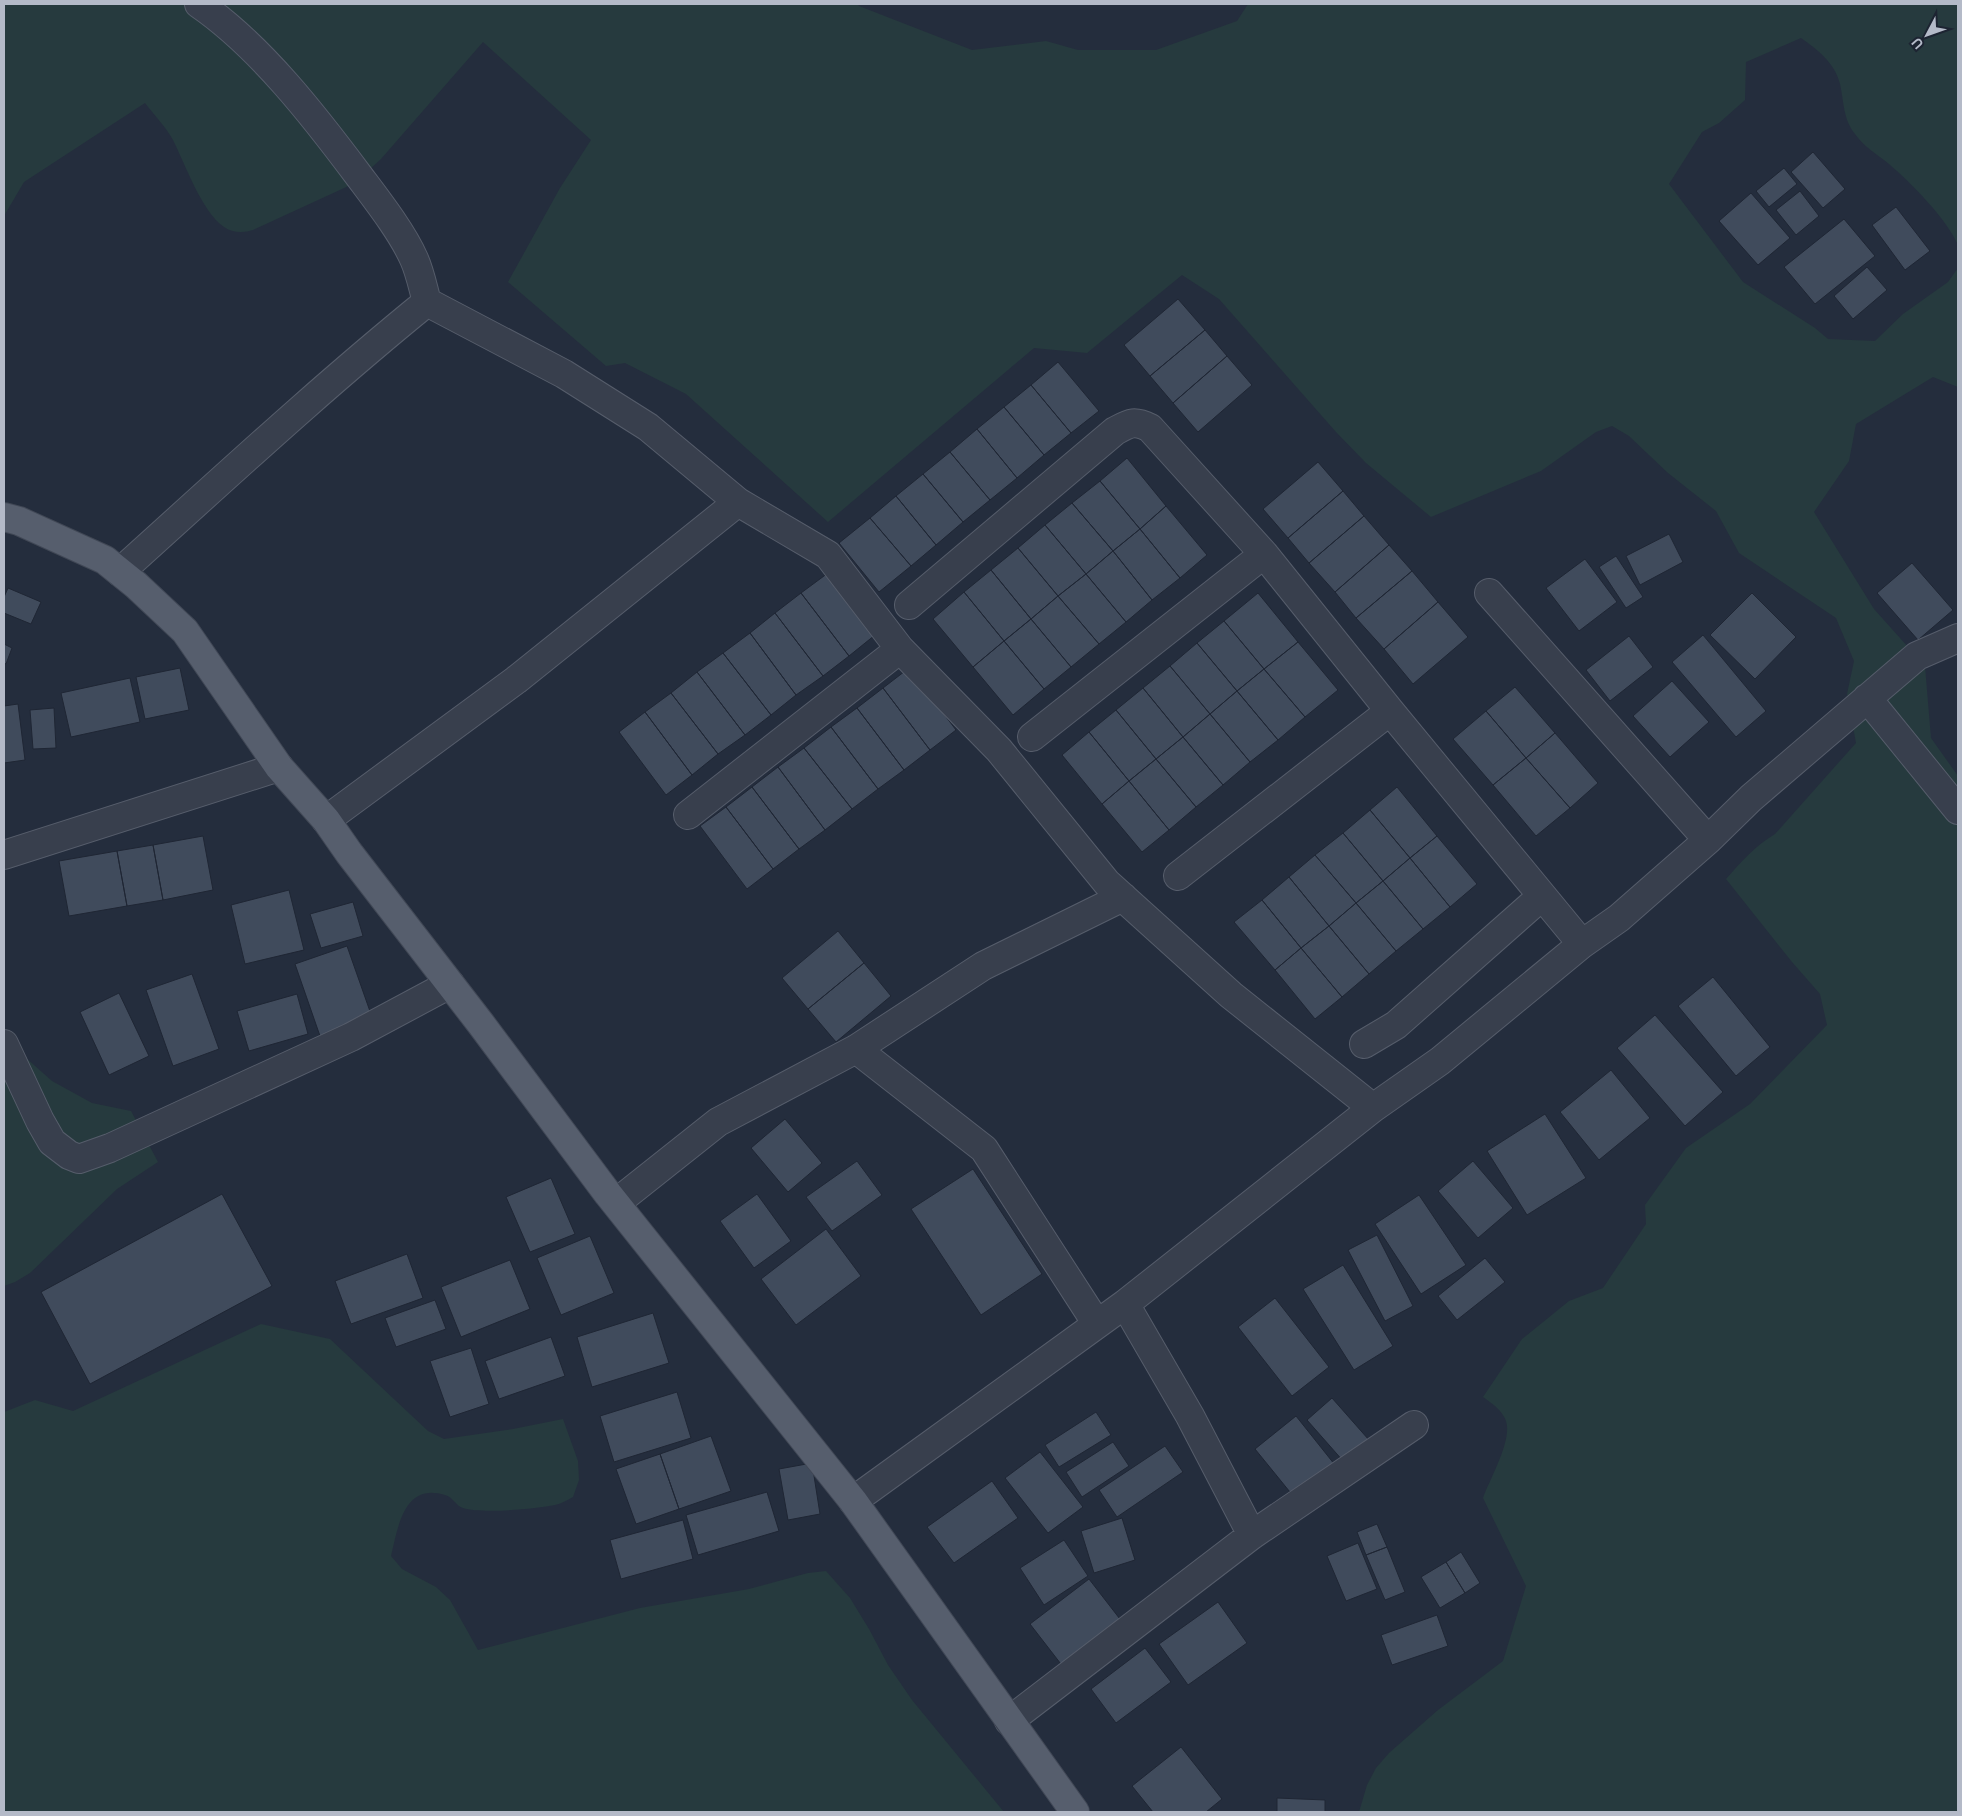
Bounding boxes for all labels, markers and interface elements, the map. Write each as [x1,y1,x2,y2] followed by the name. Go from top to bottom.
[1902,10,1952,60] north arrow
[1908,35,1926,52] text: U

